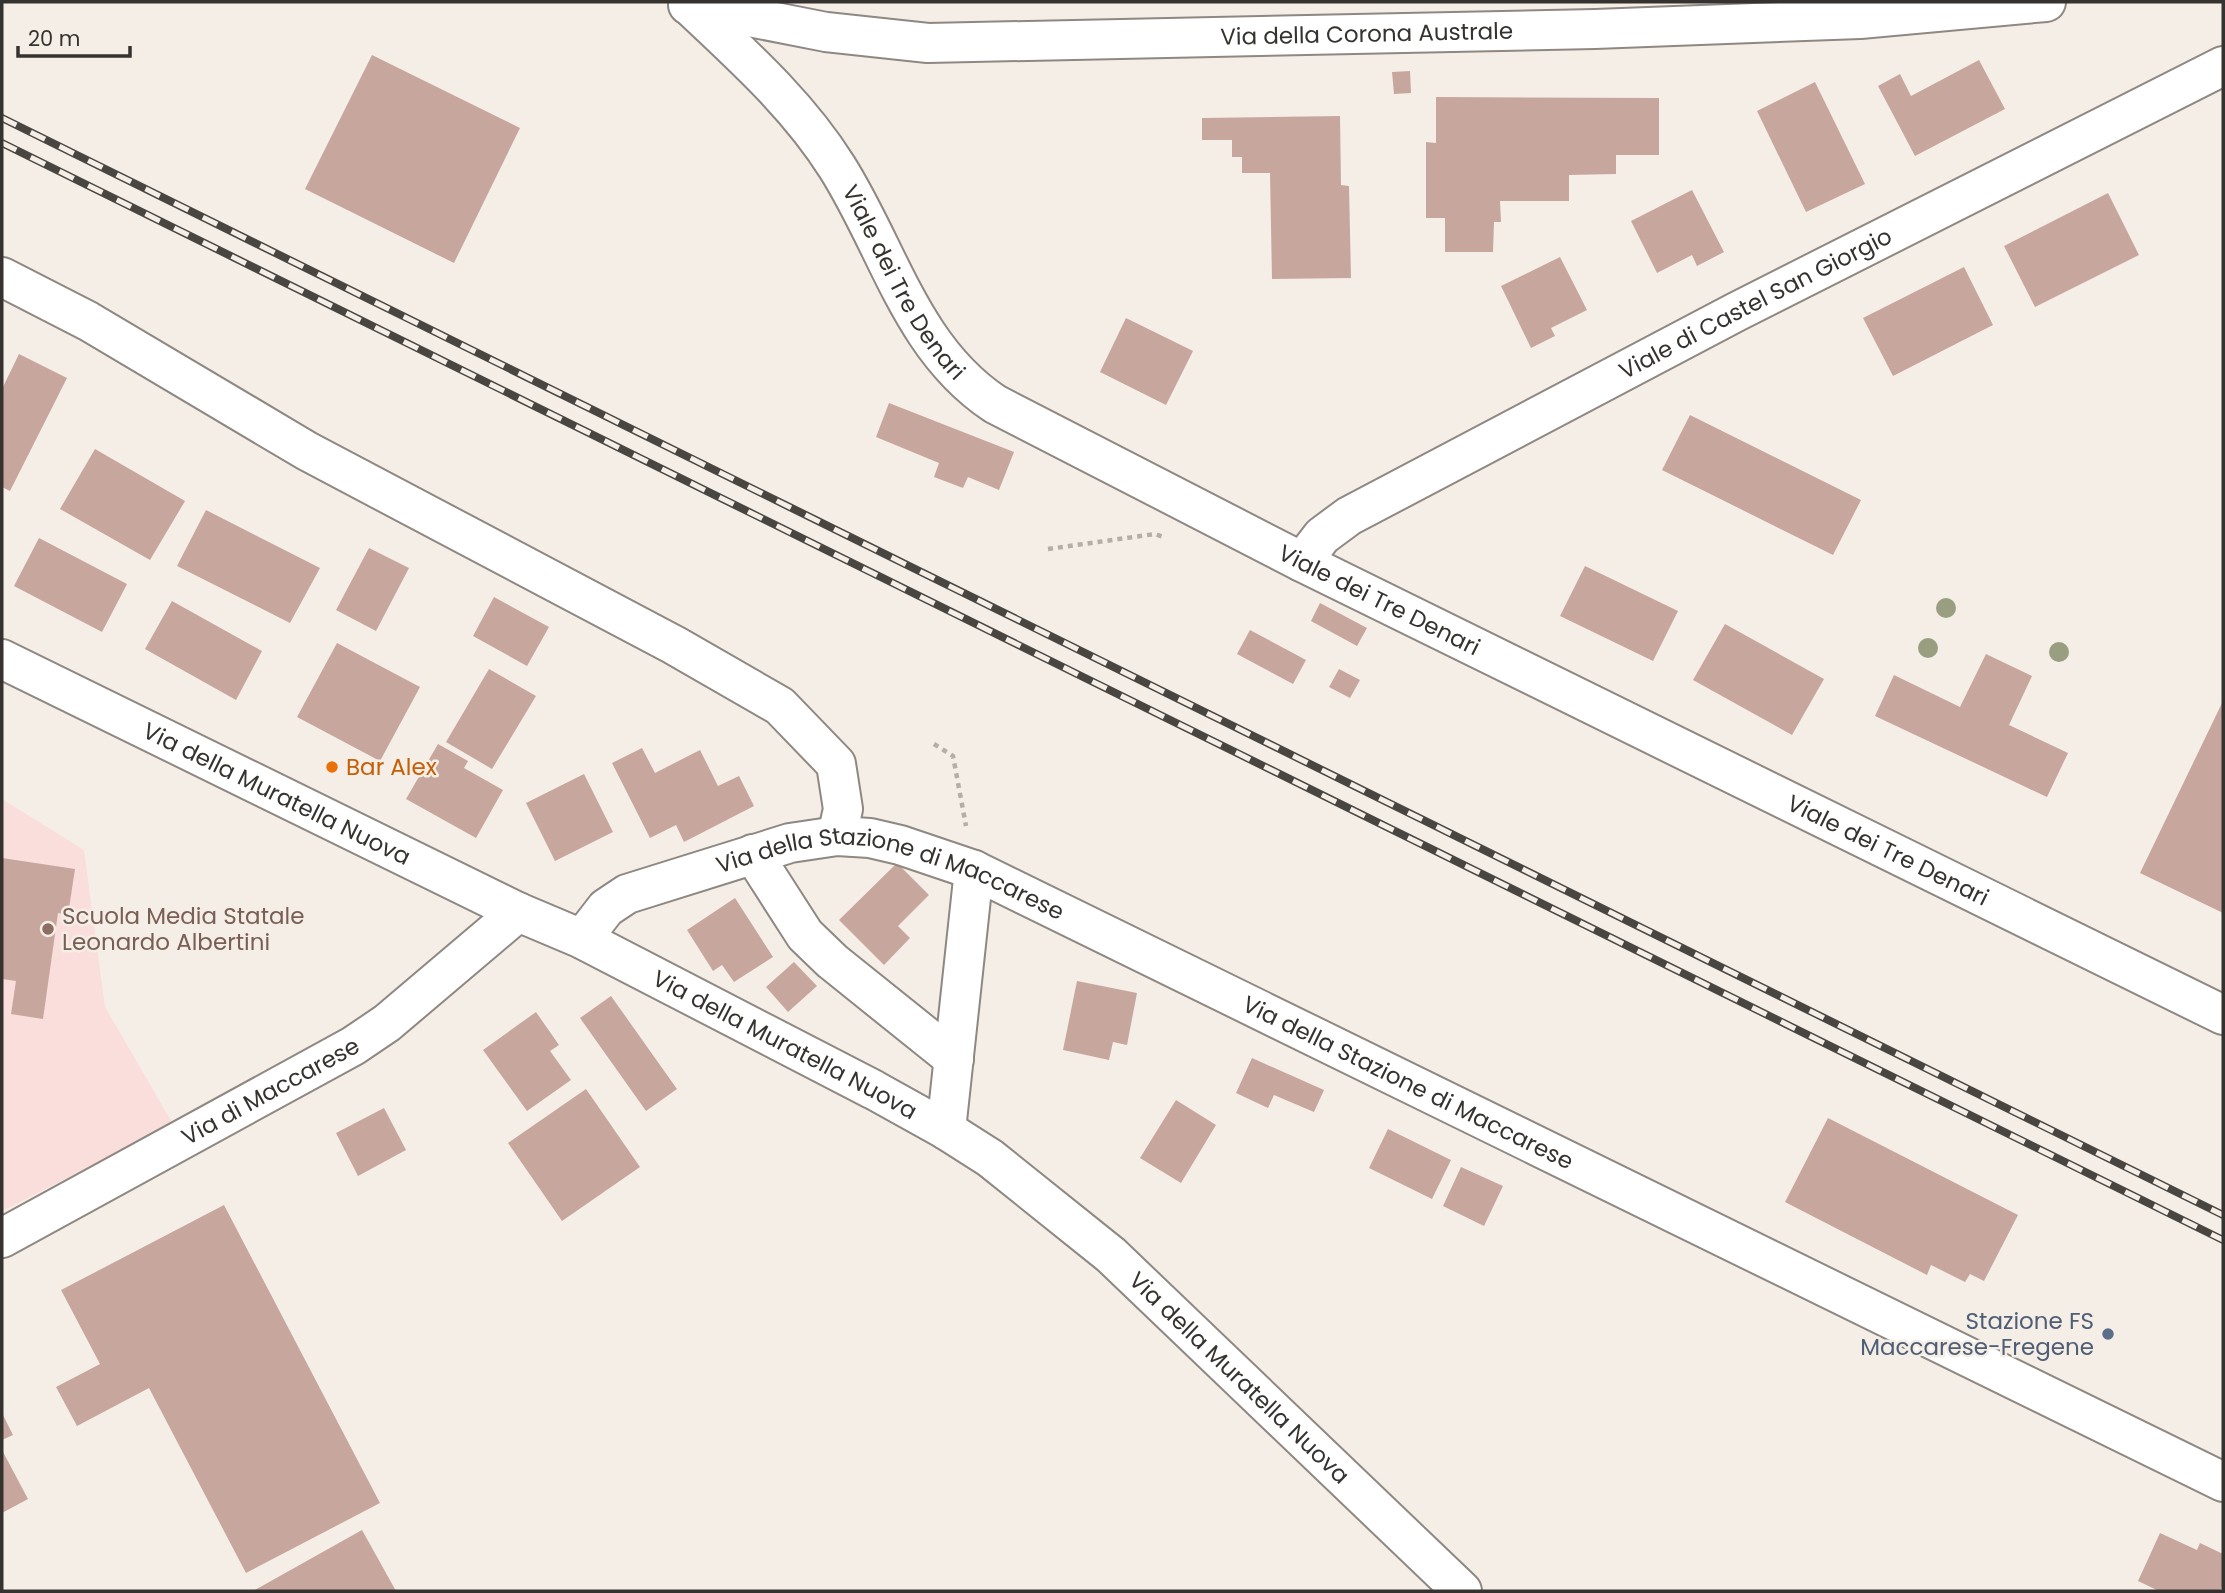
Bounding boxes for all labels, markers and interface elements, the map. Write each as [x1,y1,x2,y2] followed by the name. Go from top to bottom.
[18,14,130,58] scale bar
[1220,15,1513,53] street label: Via della Corona Australe
[28,24,81,53] text: 20 m
[835,179,972,387] street label: Viale dei Tre Denari
[1613,220,1897,387] street label: Viale di Castel San Giorgio
[1273,537,1485,663] street label: Viale dei Tre Denari
[138,715,416,873] street label: Via della Muratella Nuova
[346,751,437,783] place label: Bar Alex
[324,759,340,775] marker: Bar Alex
[1782,787,1994,913] street label: Viale dei Tre Denari
[712,820,1070,928] street label: Via della Stazione di Maccarese
[62,900,304,958] place label: Scuola Media Statale Leonardo Albertini
[40,921,56,937] marker: Scuola Media Statale Leonardo Albertini
[647,962,923,1127] street label: Via della Muratella Nuova
[1237,988,1579,1177] street label: Via della Stazione di Maccarese
[176,1030,365,1153] street label: Via di Maccarese
[1122,1264,1357,1491] street label: Via della Muratella Nuova
[1860,1305,2094,1363] place label: Stazione FS Maccarese-Fregene
[2100,1326,2116,1342] marker: Stazione FS Maccarese-Fregene

